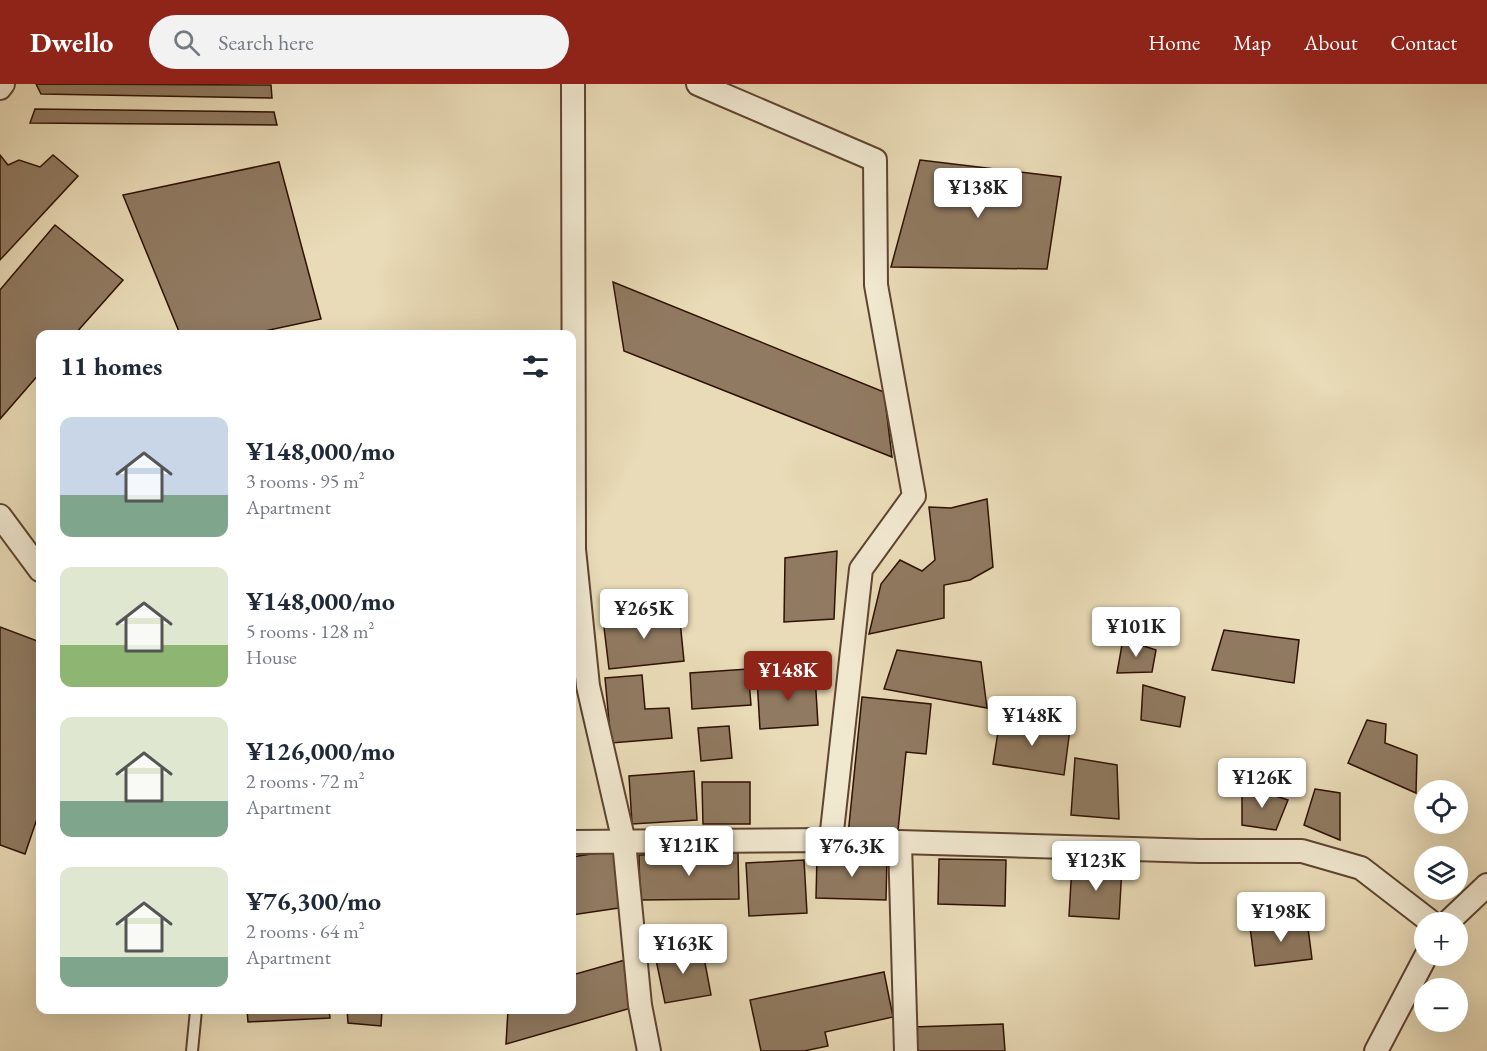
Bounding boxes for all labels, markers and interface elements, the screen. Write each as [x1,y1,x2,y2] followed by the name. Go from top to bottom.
[149,15,569,69] search box
[30,24,113,60] text: Dwello
[170,26,203,59] icon: search
[218,28,314,57] text: Search here
[1148,29,1200,56] text: Home
[1233,29,1271,56] text: Map
[1304,29,1357,56] text: About
[1390,29,1457,56] text: Contact
[936,168,1020,219] pin: ¥138K
[948,174,1008,200] text: ¥138K
[60,349,162,383] text: 11 homes
[519,350,552,383] icon: filters
[246,434,395,468] text: ¥148,000/mo
[108,441,180,513] icon: home
[246,468,365,494] text: 3 rooms · 95 m²
[246,494,331,520] text: Apartment
[246,584,395,618] text: ¥148,000/mo
[602,589,686,640] pin: ¥265K
[108,591,180,663] icon: home
[614,595,674,621] text: ¥265K
[1094,607,1178,658] pin: ¥101K
[1106,613,1166,639] text: ¥101K
[246,618,374,644] text: 5 rooms · 128 m²
[246,644,297,670] text: House
[746,651,830,702] pin: ¥148K
[758,657,818,683] text: ¥148K
[990,696,1074,747] pin: ¥148K
[1002,702,1062,728] text: ¥148K
[246,734,395,768] text: ¥126,000/mo
[108,741,180,813] icon: home
[1220,758,1304,809] pin: ¥126K
[1232,764,1292,790] text: ¥126K
[246,768,365,794] text: 2 rooms · 72 m²
[1414,780,1468,1032] map controls
[1414,780,1468,834] button: locate
[246,794,331,820] text: Apartment
[647,826,731,877] pin: ¥121K
[803,827,901,878] pin: ¥76.3K
[659,832,719,858] text: ¥121K
[820,833,885,859] text: ¥76.3K
[1054,841,1138,892] pin: ¥123K
[1414,846,1468,900] button: layers
[1066,847,1126,873] text: ¥123K
[246,884,381,918] text: ¥76,300/mo
[108,891,180,963] icon: home
[1239,892,1323,943] pin: ¥198K
[1251,898,1311,924] text: ¥198K
[1414,912,1468,966] button: +
[246,918,365,944] text: 2 rooms · 64 m²
[641,924,725,975] pin: ¥163K
[653,930,713,956] text: ¥163K
[246,944,331,970] text: Apartment
[1414,978,1468,1032] button: −

